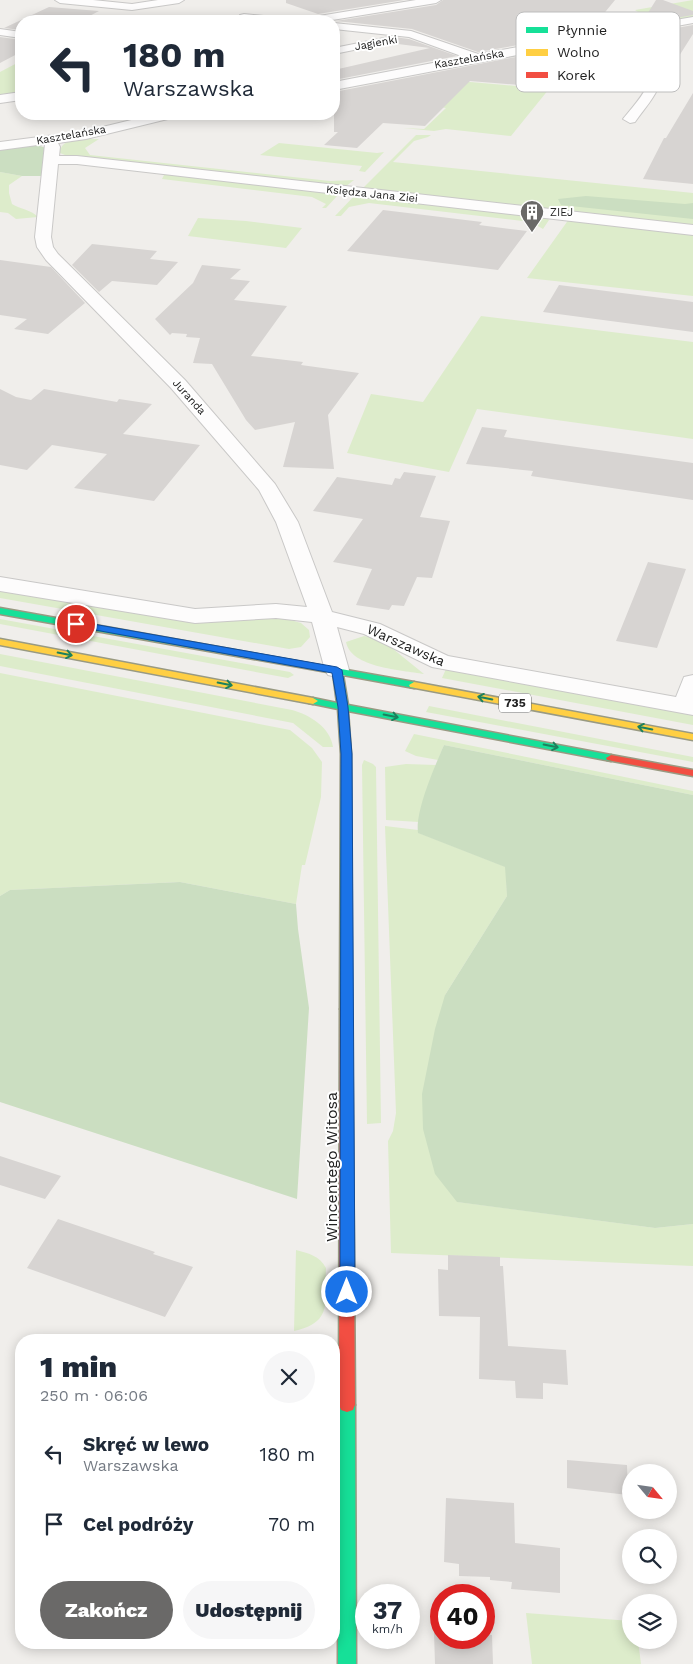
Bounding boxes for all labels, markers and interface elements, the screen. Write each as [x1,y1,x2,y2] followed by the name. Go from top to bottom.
[516,12,680,92] legend
[557,22,607,38] text: Płynnie
[354,33,399,53] street label: Jagienki
[123,34,226,76] text: 180 m
[40,35,105,100] icon: left
[557,44,600,60] text: Wolno
[433,46,505,72] street label: Kasztelańska
[557,67,596,83] text: Korek
[123,76,254,101] text: Warszawska
[35,122,107,148] street label: Kasztelańska
[325,183,419,205] street label: Księdza Jana Ziei
[519,199,545,233] building icon: ZIEJ
[550,206,573,219] place label: ZIEJ
[170,377,208,417] street label: Juranda
[55,603,97,645] pin
[62,610,90,638] icon: arrive
[365,621,447,669] street label: Warszawska
[57,650,73,660] one-way arrow
[216,680,232,690] one-way arrow
[478,693,494,702] one-way arrow
[499,694,531,712] road number: 735
[382,711,398,721] one-way arrow
[637,723,653,732] one-way arrow
[542,741,558,751] one-way arrow
[322,1092,341,1242] street label: Wincentego Witosa
[320,1265,372,1317] position arrow
[40,1349,117,1384] text: 1 min
[263,1351,315,1403] button: close
[40,1386,148,1405] text: 250 m · 06:06
[83,1433,209,1456] text: Skręć w lewo
[40,1440,68,1468] icon: left
[259,1443,315,1466] text: 180 m
[83,1456,178,1475] text: Warszawska
[622,1464,678,1519] north arrow
[622,1464,677,1649] map controls
[40,1510,68,1538] icon: arrive
[83,1513,193,1536] text: Cel podróży
[268,1513,315,1536] text: 70 m
[622,1529,677,1584] button: search
[40,1581,173,1639] button: Zakończ
[183,1581,315,1639] button: Udostępnij
[430,1584,495,1649] speed limit sign: 40
[622,1594,677,1649] button: layers
[373,1596,402,1625] text: 37
[372,1622,403,1636] text: km/h

